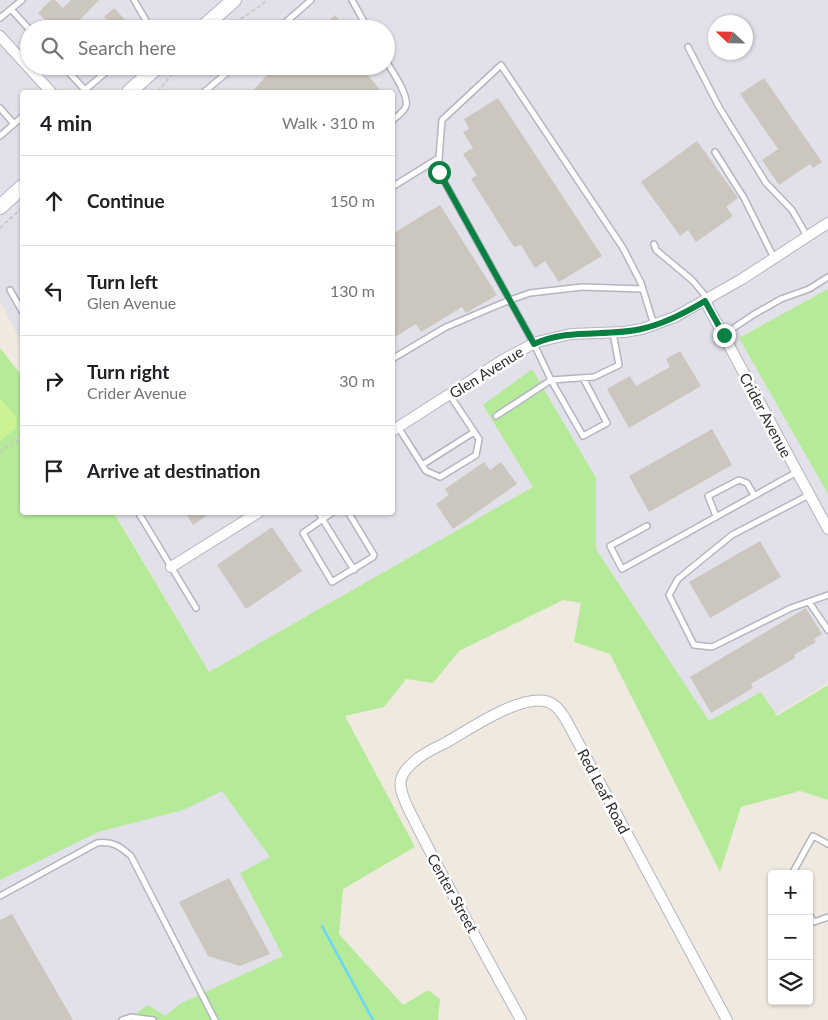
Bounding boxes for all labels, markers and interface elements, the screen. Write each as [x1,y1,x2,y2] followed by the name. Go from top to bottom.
[708,15,753,60] north arrow
[20,20,395,75] search box
[38,34,66,62] icon: search
[78,36,176,59] text: Search here
[40,110,92,135] text: 4 min
[282,113,375,132] text: Walk · 310 m
[428,161,451,184] route start
[40,187,68,215] icon: ahead
[87,189,165,212] text: Continue
[330,191,375,210] text: 150 m
[87,270,158,293] text: Turn left
[40,277,68,305] icon: left
[330,281,375,300] text: 130 m
[87,293,176,312] text: Glen Avenue
[713,324,736,347] route end
[446,342,526,402] street label: Glen Avenue
[87,360,169,383] text: Turn right
[40,367,68,395] icon: right
[736,369,796,461] street label: Crider Avenue
[339,371,375,390] text: 30 m
[87,383,187,402] text: Crider Avenue
[40,457,68,485] icon: arrive
[87,459,260,482] text: Arrive at destination
[574,745,634,837] street label: Red Leaf Road
[424,850,482,936] street label: Center Street
[768,870,813,1005] map controls
[768,870,813,915] button: +
[768,915,813,960] button: −
[768,960,813,1005] button: layers

